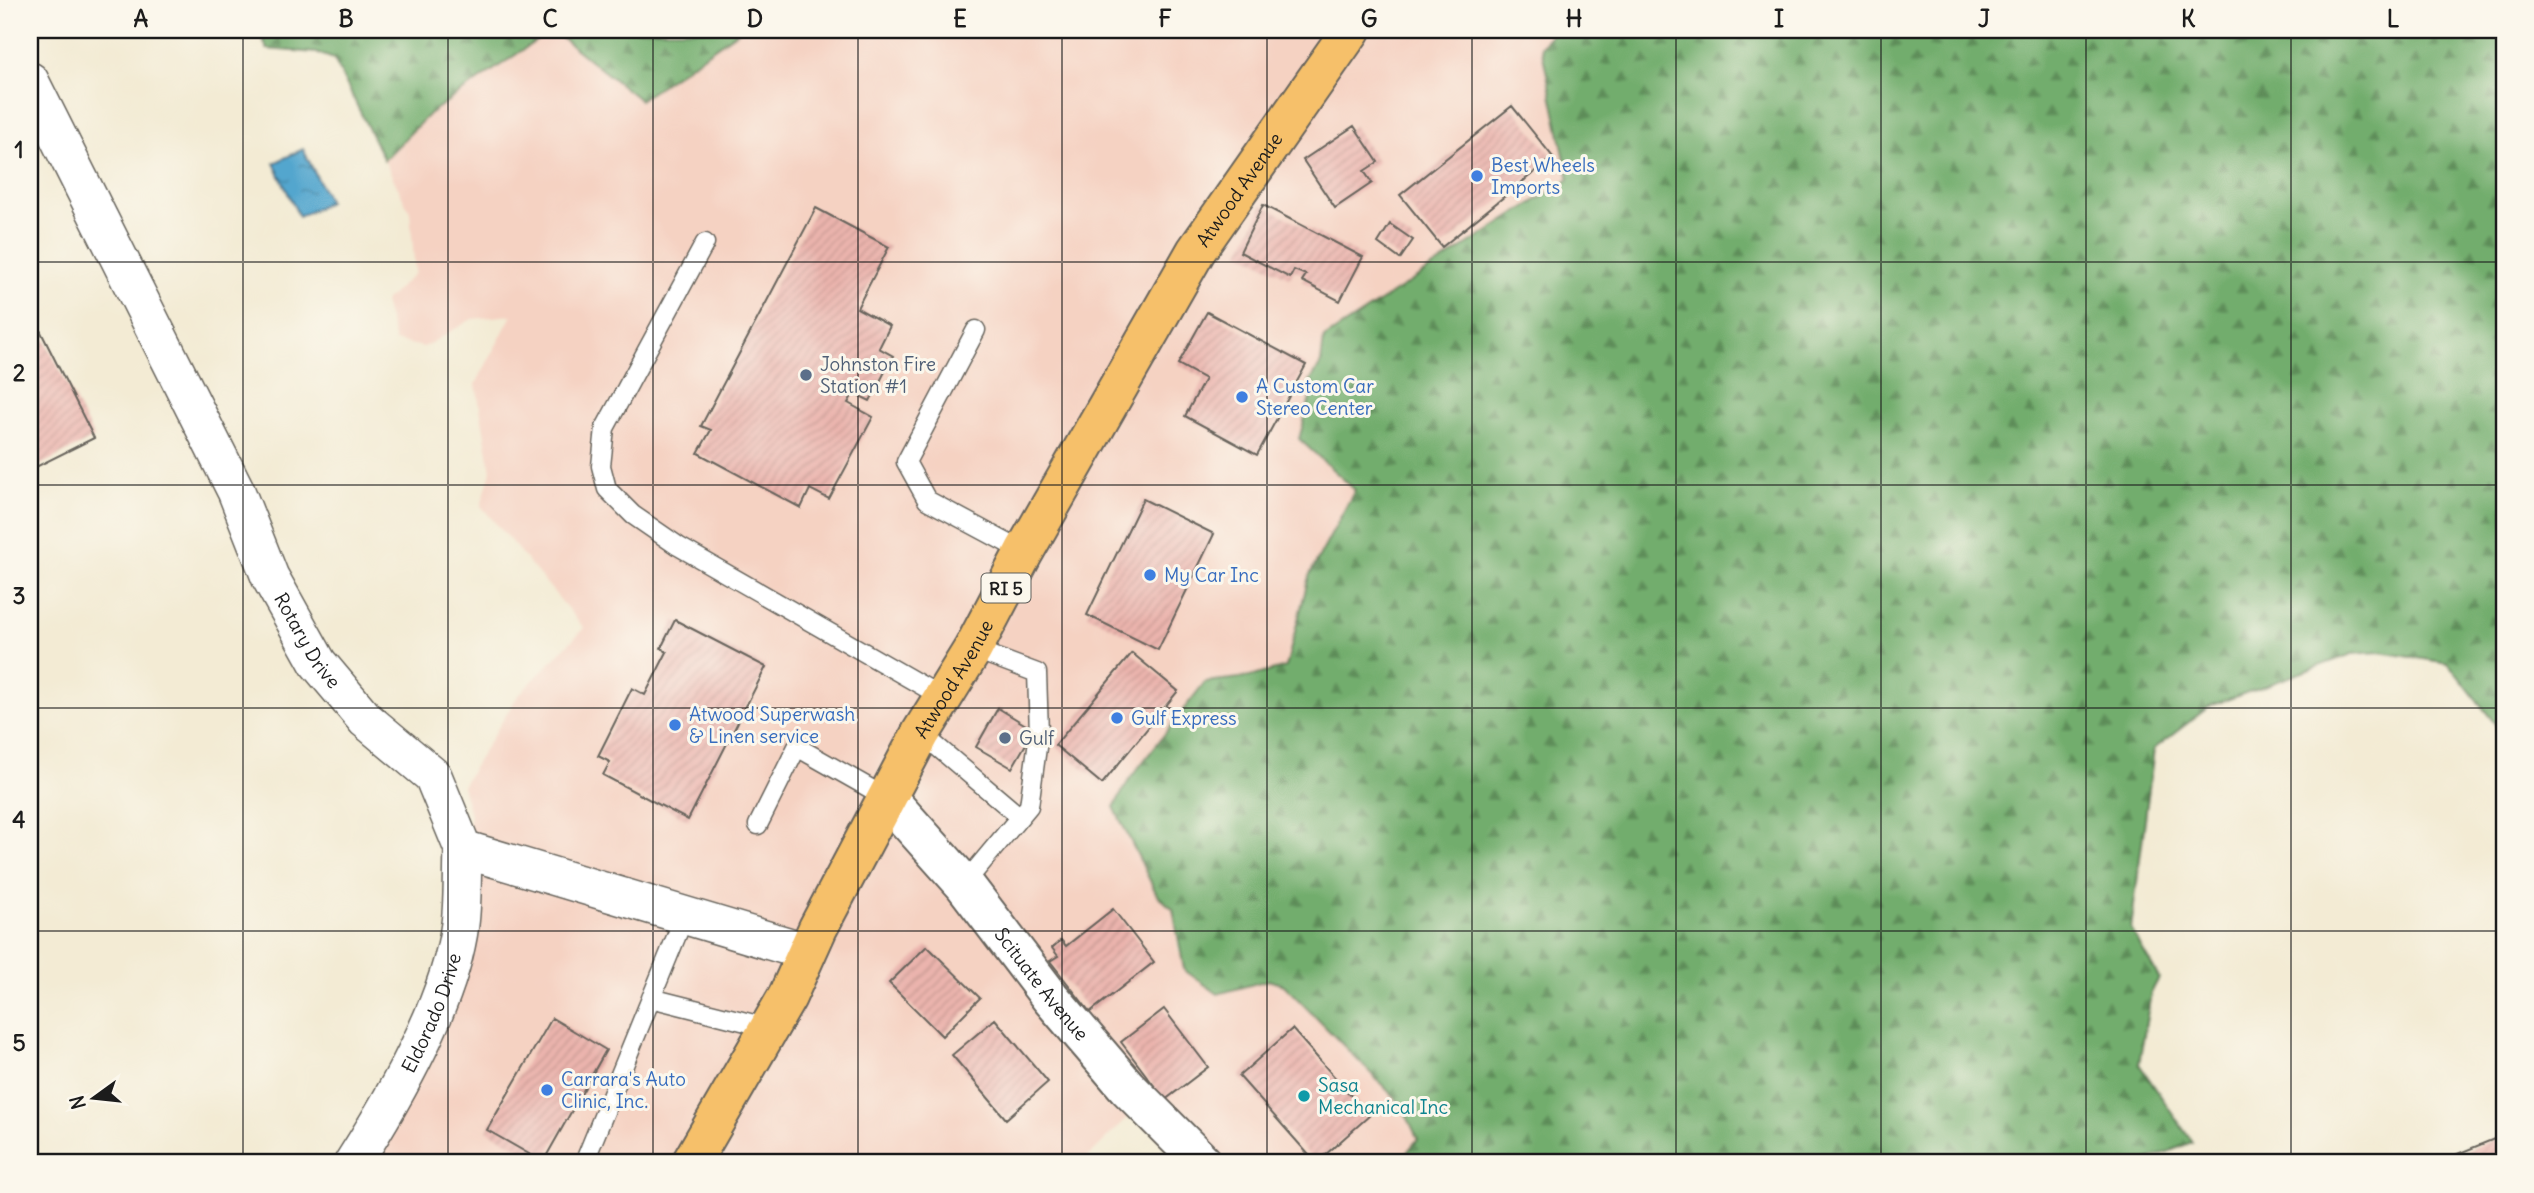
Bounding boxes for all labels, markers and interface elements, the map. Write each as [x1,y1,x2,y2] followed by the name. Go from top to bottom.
[134,4,149,33] text: A
[338,4,354,33] text: B
[542,4,558,33] text: C
[747,4,763,33] text: D
[953,4,967,33] text: E
[1158,4,1172,33] text: F
[1361,4,1377,33] text: G
[1566,4,1582,33] text: H
[1774,4,1784,33] text: I
[1978,4,1990,33] text: J
[2181,4,2196,33] text: K
[2387,4,2400,33] text: L
[1191,128,1287,251] street label: Atwood Avenue
[14,135,24,164] text: 1
[1491,153,1595,199] place label: Best Wheels Imports
[1469,168,1485,184] marker: Best Wheels Imports
[820,352,936,398] place label: Johnston Fire Station #1
[13,358,26,387] text: 2
[798,367,814,383] marker: Johnston Fire Station #1
[1256,374,1374,420] place label: A Custom Car Stereo Center
[1234,389,1250,405] marker: A Custom Car Stereo Center
[1164,563,1259,587] place label: My Car Inc
[1142,567,1158,583] marker: My Car Inc
[982,574,1030,602] road number: RI 5
[12,581,26,610] text: 3
[269,588,346,693] street label: Rotary Drive
[909,616,998,743] street label: Atwood Avenue
[689,702,855,748] place label: Atwood Superwash & Linen service
[1131,706,1237,730] place label: Gulf Express
[1109,710,1125,726] marker: Gulf Express
[667,717,683,733] marker: Atwood Superwash & Linen service
[1019,726,1055,750] place label: Gulf
[997,730,1013,746] marker: Gulf
[12,805,26,834] text: 4
[989,923,1094,1045] street label: Scituate Avenue
[396,951,466,1077] street label: Eldorado Drive
[12,1028,26,1057] text: 5
[60,1064,130,1134] north arrow
[561,1067,686,1113] place label: Carrara's Auto Clinic, Inc.
[1318,1073,1448,1119] place label: Sasa Mechanical Inc
[539,1082,555,1098] marker: Carrara's Auto Clinic, Inc.
[1296,1088,1312,1104] marker: Sasa Mechanical Inc
[64,1093,91,1112] text: N

